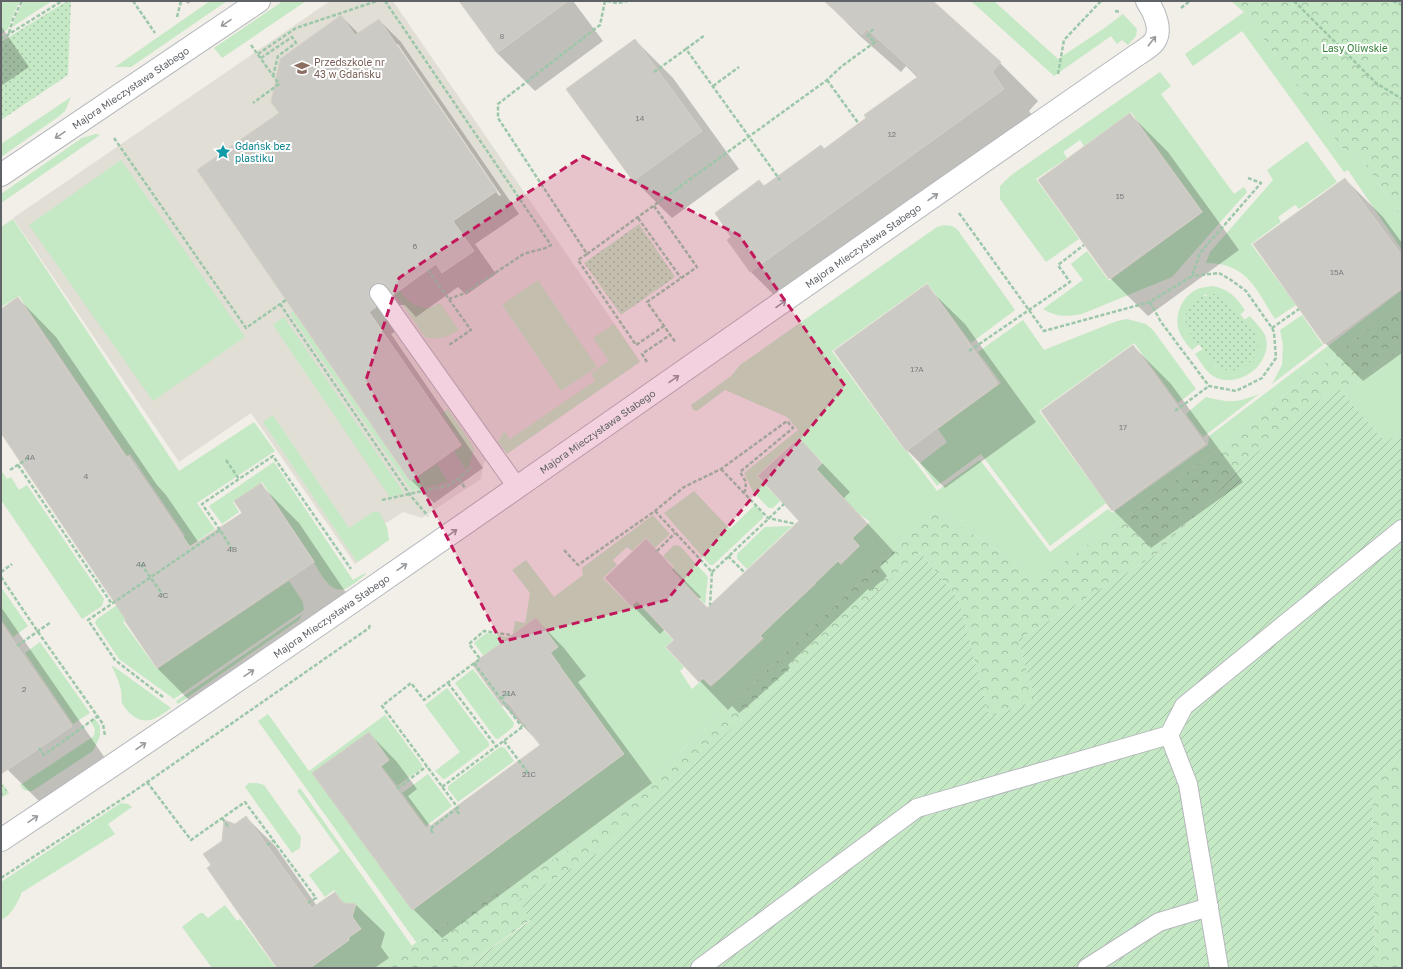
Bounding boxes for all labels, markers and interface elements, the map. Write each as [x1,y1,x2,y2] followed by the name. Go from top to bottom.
[221,19,232,27] one-way arrow
[500,31,505,41] house number: 8
[1148,36,1156,47] one-way arrow
[1322,42,1388,54] park label: Lasy Oliwskie
[70,44,191,131] street label: Majora Mieczysława Słabego
[314,56,385,80] place label: Przedszkole nr 43 w Gdańsku
[293,59,311,77] school or university icon: Przedszkole nr 43 w Gdańsku
[636,113,644,123] house number: 14
[888,129,897,139] house number: 12
[55,131,66,139] one-way arrow
[235,140,291,164] place label: Gdańsk bez plastiku
[214,143,232,161] place icon: Gdańsk bez plastiku
[1116,191,1125,201] house number: 15
[927,193,938,201] one-way arrow
[803,201,923,290] street label: Majora Mieczysława Słabego
[413,241,418,251] house number: 6
[1330,267,1345,277] house number: 15A
[775,300,786,308] one-way arrow
[910,364,924,374] house number: 17A
[668,375,679,383] one-way arrow
[537,387,657,476] street label: Majora Mieczysława Słabego
[1119,422,1127,432] house number: 17
[25,452,36,462] house number: 4A
[84,471,89,481] house number: 4
[447,529,458,537] one-way arrow
[227,544,237,554] house number: 4B
[136,559,147,569] house number: 4A
[396,563,407,571] one-way arrow
[271,572,392,660] street label: Majora Mieczysława Słabego
[158,590,169,600] house number: 4C
[243,669,254,677] one-way arrow
[22,684,27,694] house number: 2
[502,688,517,698] house number: 21A
[136,742,147,750] one-way arrow
[522,769,537,779] house number: 21C
[28,814,39,823] one-way arrow

